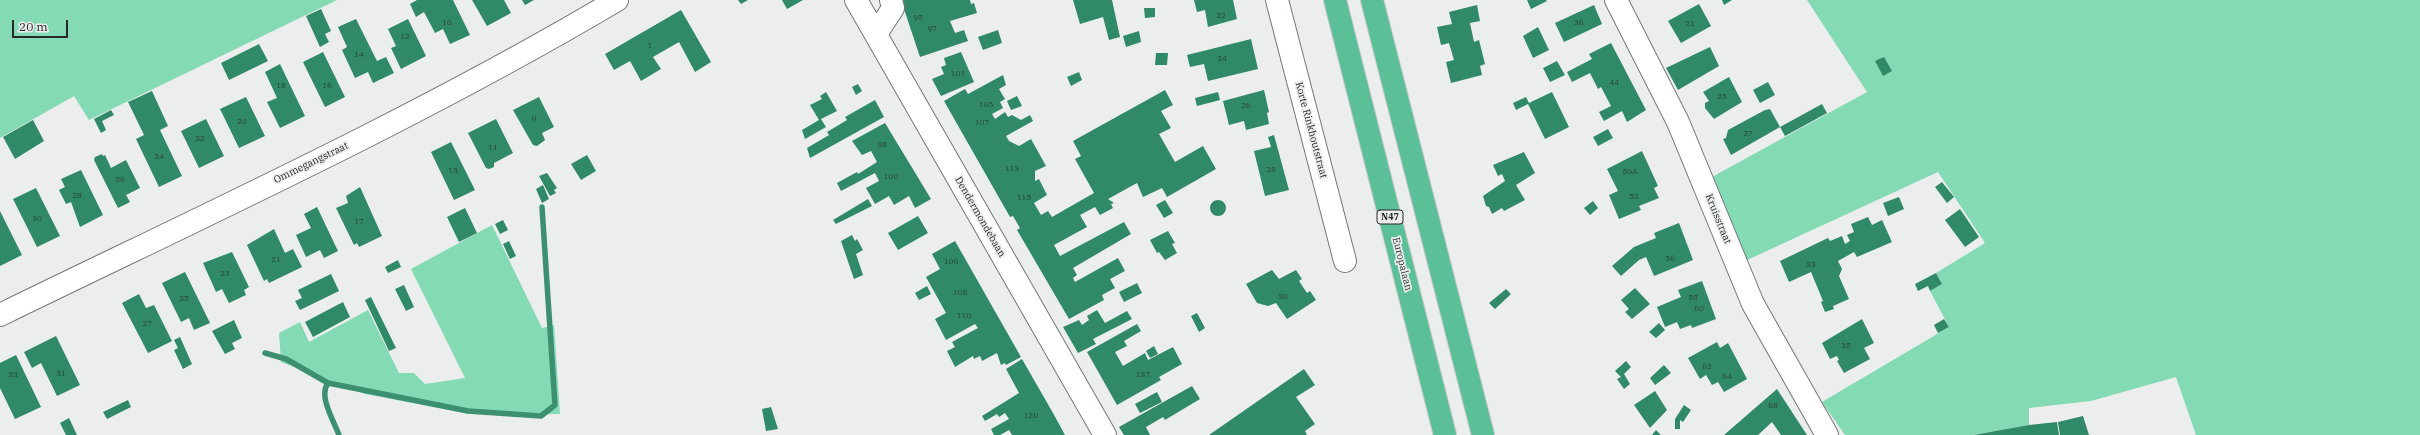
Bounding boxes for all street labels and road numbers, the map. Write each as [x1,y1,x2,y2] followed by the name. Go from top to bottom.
[1292,81,1330,179] street label: Korte Rinkhoutstraat
[272,140,350,186] street label: Ommegangstraat
[952,175,1008,259] street label: Dendermondebaan
[1703,192,1733,246] street label: Kruisstraat
[1377,210,1403,224] road number: N47
[1390,236,1414,292] street label: Europalaan

